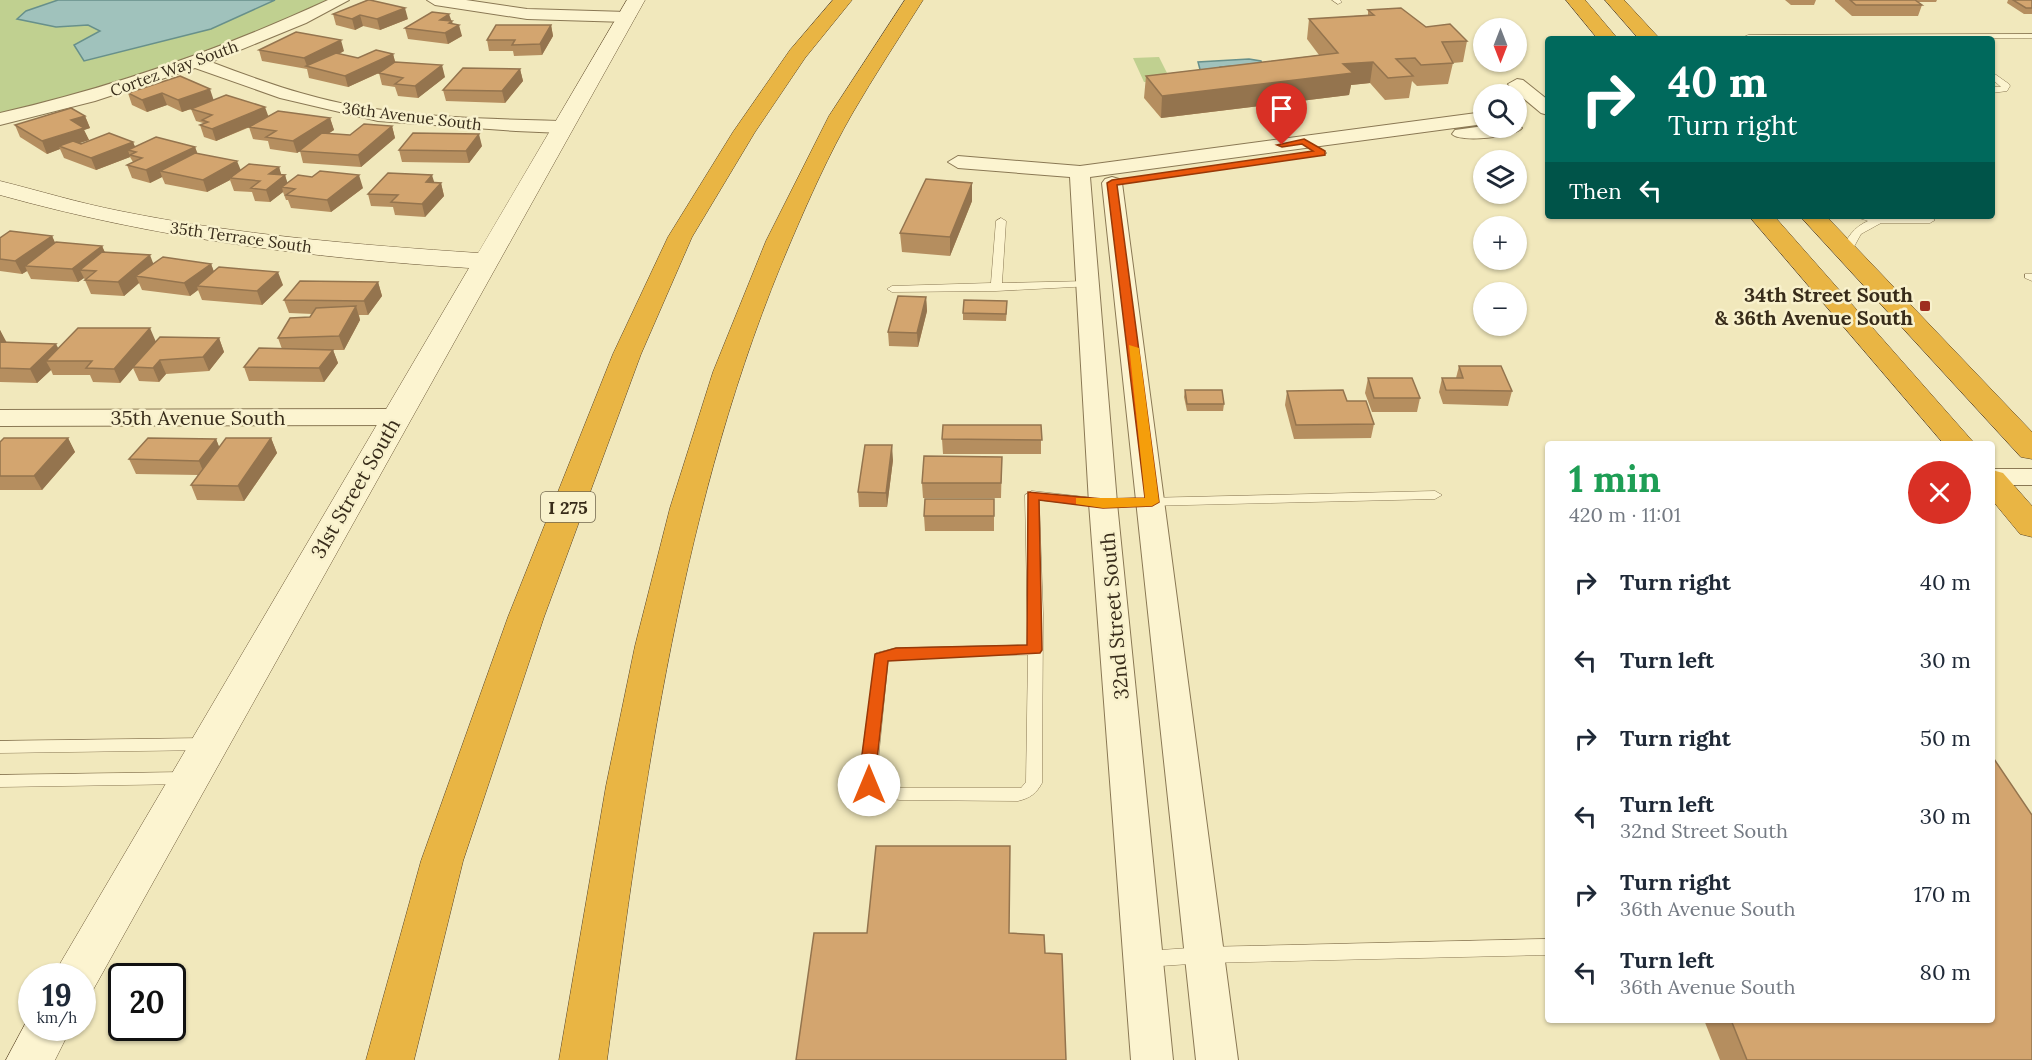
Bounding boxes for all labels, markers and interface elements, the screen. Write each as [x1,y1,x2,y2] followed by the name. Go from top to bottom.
[1473,18,1527,72] north arrow
[1473,18,1527,336] map controls
[107,35,241,100] street label: Cortez Way South
[1668,55,1767,109] text: 40 m
[1569,60,1647,138] icon: right
[1256,83,1307,145] pin
[1473,84,1527,138] button: search
[1265,92,1298,125] icon: arrive
[341,98,483,135] street label: 36th Avenue South
[1668,108,1797,142] text: Turn right
[1473,150,1527,204] button: layers
[1634,174,1667,207] icon: left
[1569,177,1622,205] text: Then
[1473,216,1527,270] button: +
[169,217,314,257] street label: 35th Terrace South
[1473,282,1527,336] button: −
[1715,282,1914,330] place label: 34th Street South & 36th Avenue South
[1918,299,1932,313] marker: 34th Street South & 36th Avenue South
[111,405,285,430] street label: 35th Avenue South
[305,414,405,562] street label: 31st Street South
[1569,456,1661,502] text: 1 min
[1908,461,1971,524] button: close
[541,492,595,522] road number: I 275
[1569,502,1681,527] text: 420 m · 11:01
[1094,531,1134,701] street label: 32nd Street South
[1569,566,1602,599] icon: right
[1620,568,1731,596] text: Turn right
[1920,568,1971,596] text: 40 m
[1569,644,1602,677] icon: left
[1620,646,1714,674] text: Turn left
[1920,646,1971,674] text: 30 m
[1569,722,1602,755] icon: right
[1620,724,1731,752] text: Turn right
[1920,724,1971,752] text: 50 m
[837,753,901,817] position arrow
[1620,790,1714,818] text: Turn left
[1569,800,1602,833] icon: left
[1920,802,1971,830] text: 30 m
[1620,818,1788,843] text: 32nd Street South
[1620,868,1731,896] text: Turn right
[1569,878,1602,911] icon: right
[1914,880,1971,908] text: 170 m
[1620,896,1796,921] text: 36th Avenue South
[1620,946,1714,974] text: Turn left
[1569,956,1602,989] icon: left
[1920,958,1971,986] text: 80 m
[108,963,186,1041] speed limit sign: 20
[1620,974,1796,999] text: 36th Avenue South
[42,976,72,1014] text: 19
[37,1008,77,1027] text: km/h

